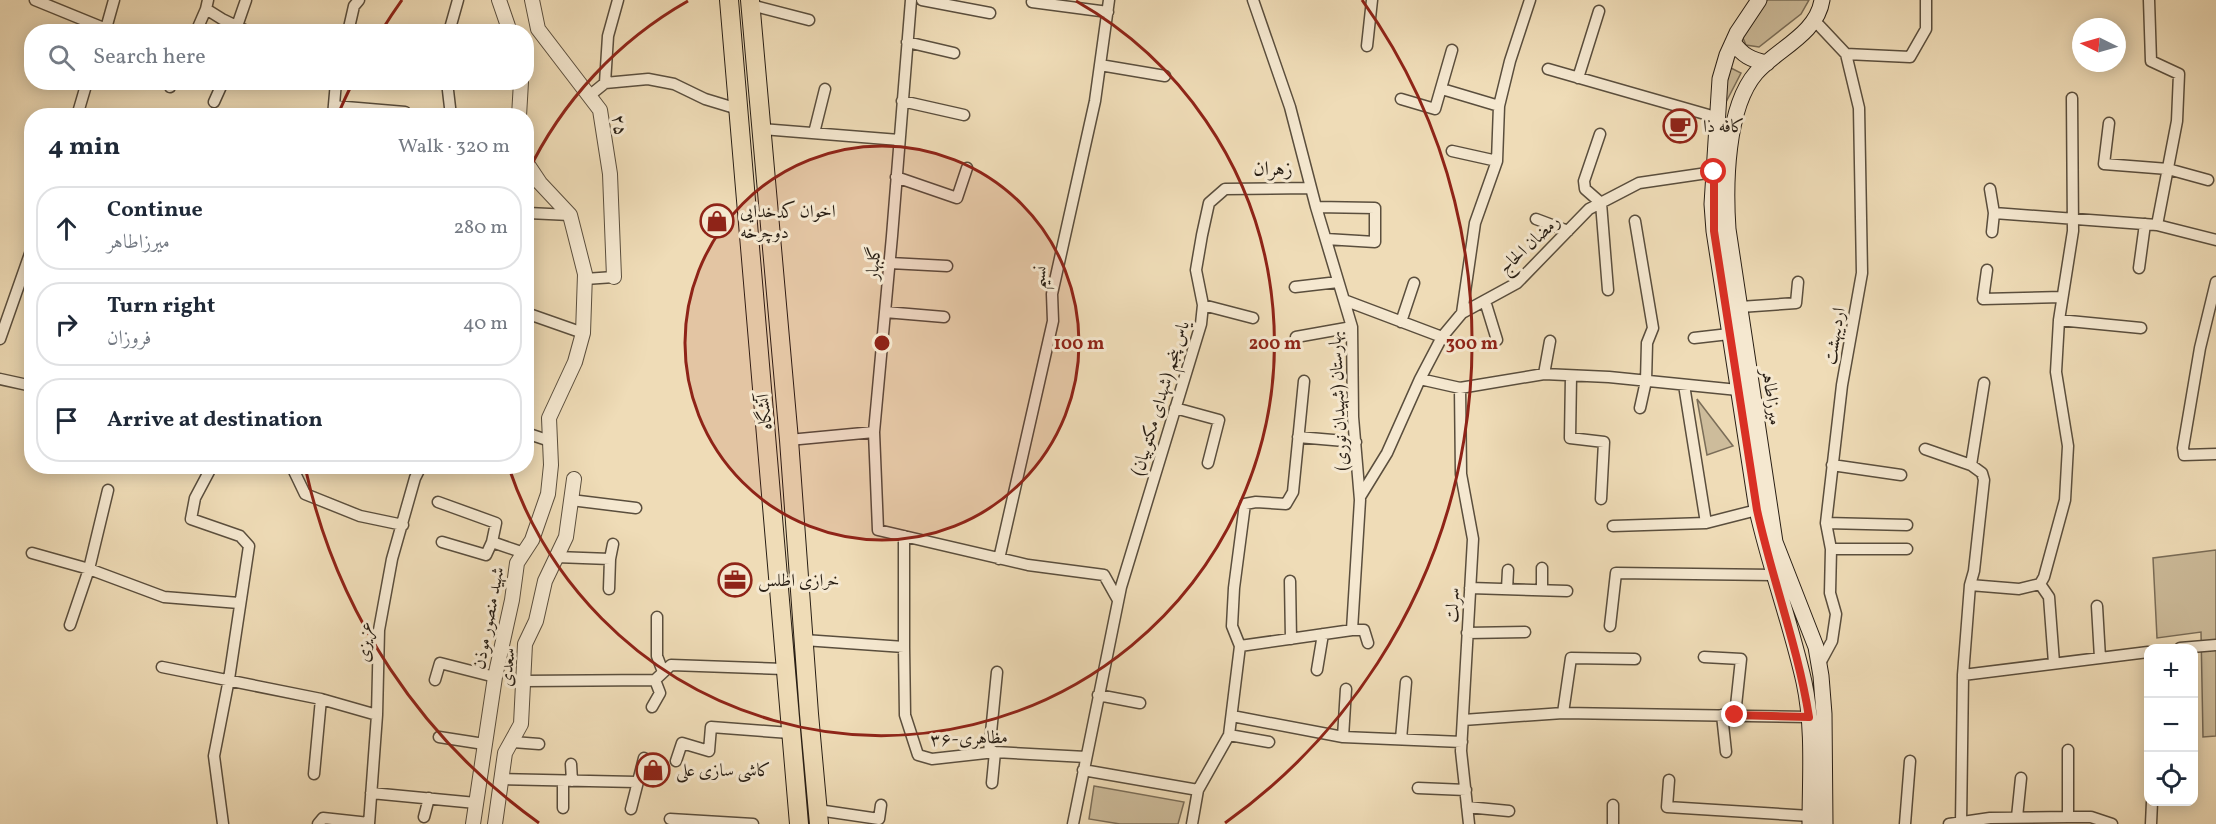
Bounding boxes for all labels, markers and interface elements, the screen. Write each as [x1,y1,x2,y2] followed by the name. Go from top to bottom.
[2072,18,2126,72] north arrow
[24,24,534,90] search box
[45,41,78,74] icon: search
[93,42,206,73] text: Search here
[1662,108,1698,144] cafe icon: کافه دا
[605,113,633,138] street label: ۲۵
[1703,115,1745,140] place label: کافه دا
[48,129,120,165] text: 4 min
[398,133,510,161] text: Walk · 320 m
[1253,156,1293,184] district label: زهران
[1700,158,1726,184] route start
[107,195,203,226] text: Continue
[740,200,836,246] place label: اخوان کدخدایی دوچرخه
[699,203,735,239] shop icon: اخوان کدخدایی دوچرخه
[1494,210,1568,282] street label: رمضان الحاج
[50,212,83,245] icon: ahead
[453,214,508,242] text: 280 m
[107,229,170,257] text: میرزاطاهر
[860,245,888,283] street label: گلبهار
[1026,264,1059,291] street label: نسیم
[107,291,215,322] text: Turn right
[1818,306,1853,367] street label: اردیبهشت
[50,308,83,341] icon: right
[463,310,508,338] text: 40 m
[1126,317,1200,480] street label: یاس پنجم (شهدای مکتوبیان)
[107,325,152,353] text: فروزان
[1323,331,1356,471] street label: بهارستان (شهیدان نوری)
[1054,332,1104,357] text: 100 m
[1249,332,1301,357] text: 200 m
[1446,332,1498,357] text: 300 m
[872,333,892,353] centre of rings
[1754,365,1787,427] street label: میرزاطاهر
[750,391,780,431] street label: آتشگاه
[50,404,83,437] icon: arrive
[107,405,323,436] text: Arrive at destination
[717,562,753,598] office icon: خرازی اطلس
[467,565,512,672] street label: شهید منصور موذن
[758,569,839,594] place label: خرازی اطلس
[1440,587,1467,623] street label: سرلت
[352,621,379,663] street label: عزیزی
[2144,644,2198,806] map controls
[2144,644,2198,698] button: +
[495,647,522,687] street label: سعدی
[2144,698,2198,752] button: −
[1721,701,1747,727] route end
[930,726,1008,753] street label: ۳۶-مظاهری
[635,752,671,788] shop icon: کاشی سازی علی
[2144,752,2198,806] button: locate
[676,759,771,784] place label: کاشی سازی علی

